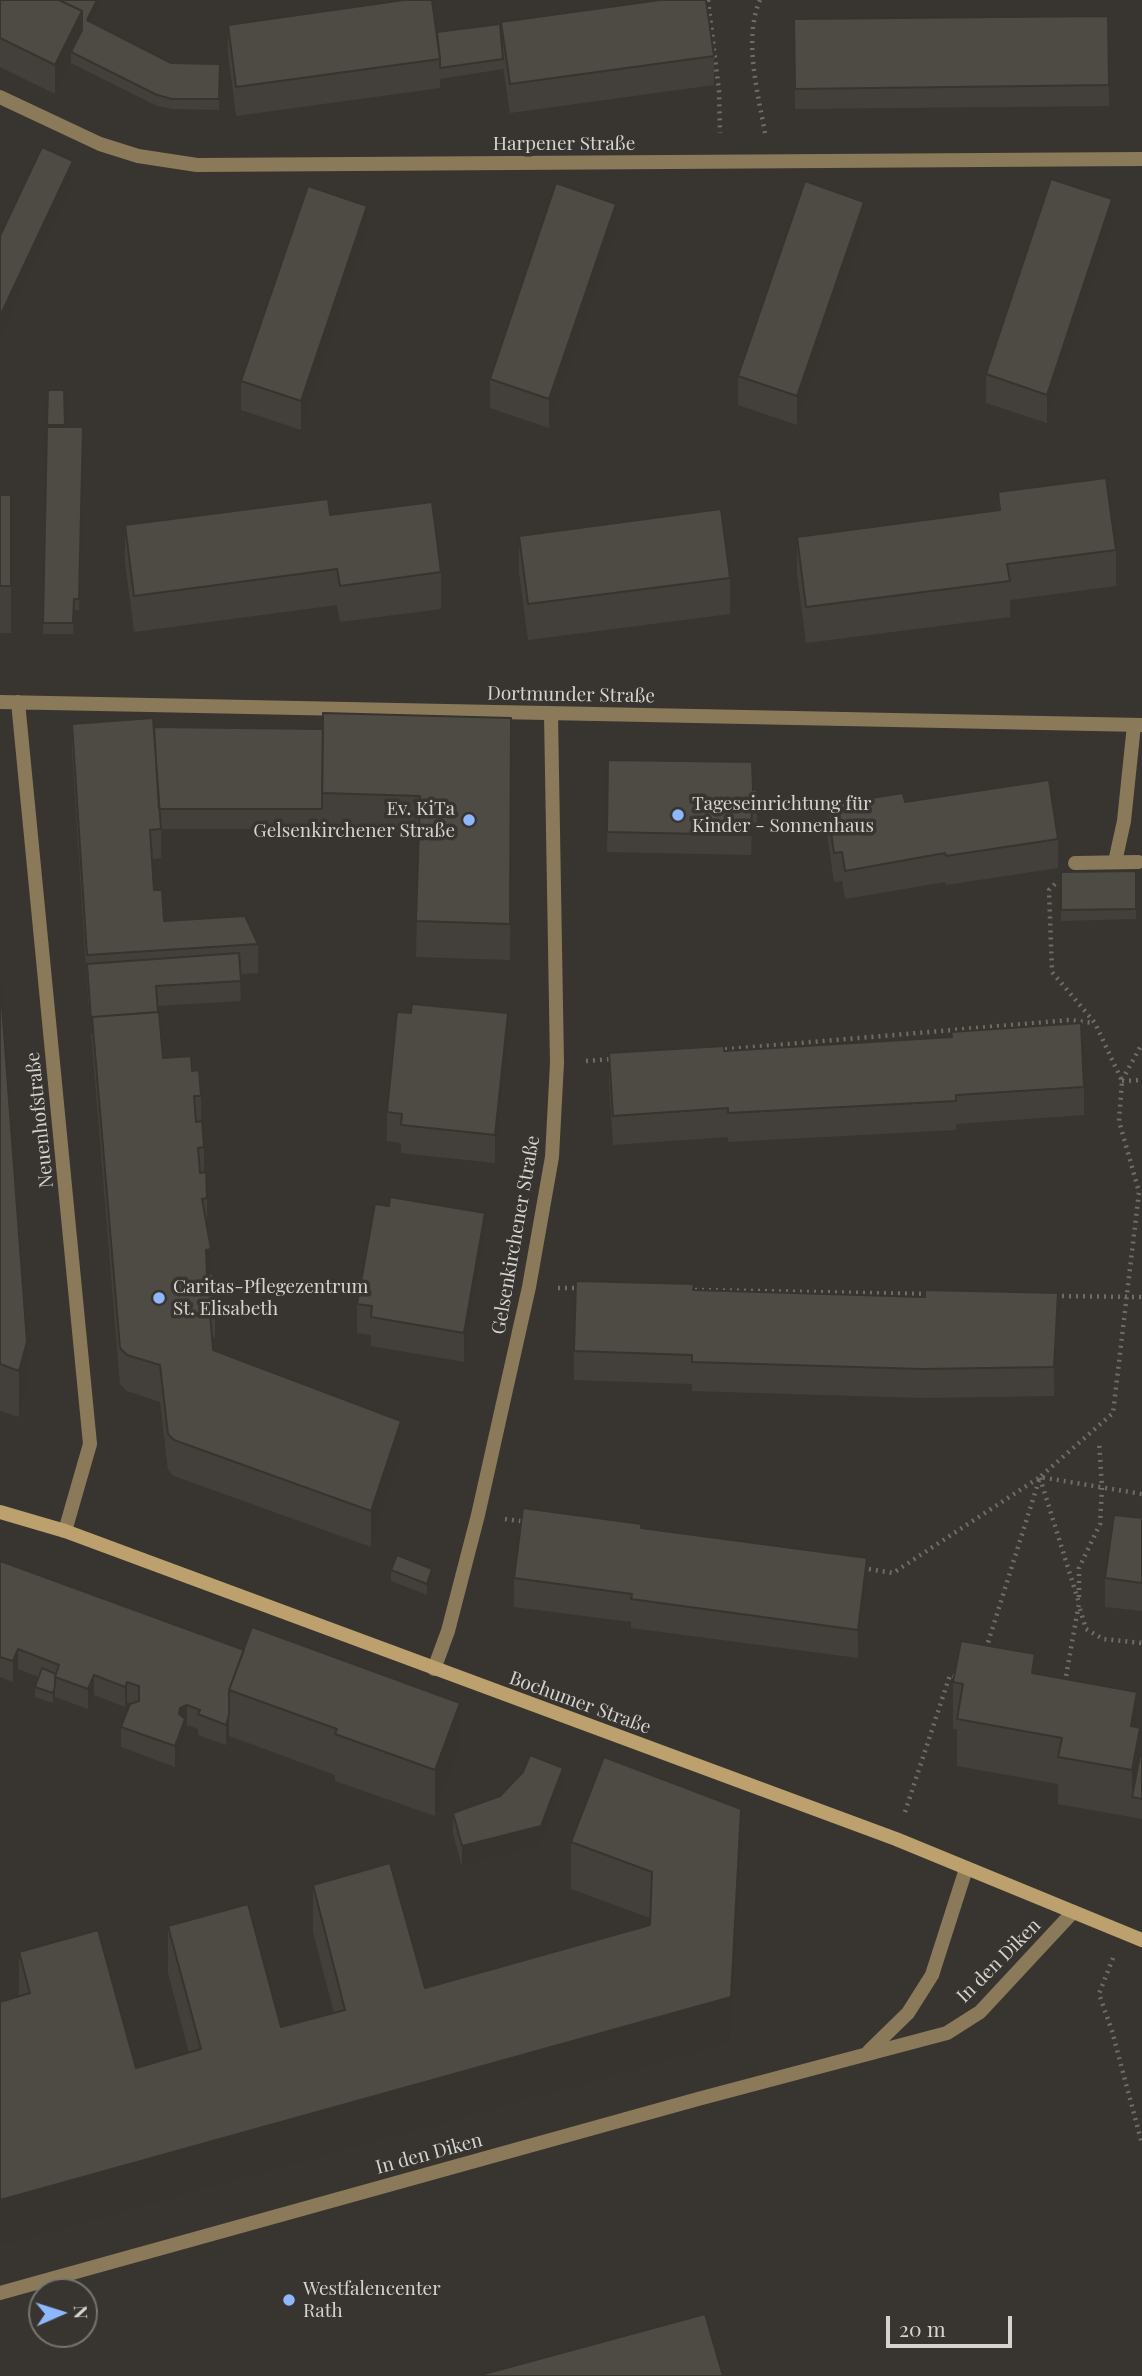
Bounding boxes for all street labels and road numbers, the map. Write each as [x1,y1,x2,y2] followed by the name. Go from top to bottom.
[493,133,635,155] street label: Harpener Straße
[487,682,655,708] street label: Dortmunder Straße
[22,1051,58,1189] street label: Neuenhofstraße
[487,1134,545,1336] street label: Gelsenkirchener Straße
[506,1667,654,1739] street label: Bochumer Straße
[952,1914,1046,2008] street label: In den Diken
[373,2129,485,2179] street label: In den Diken

